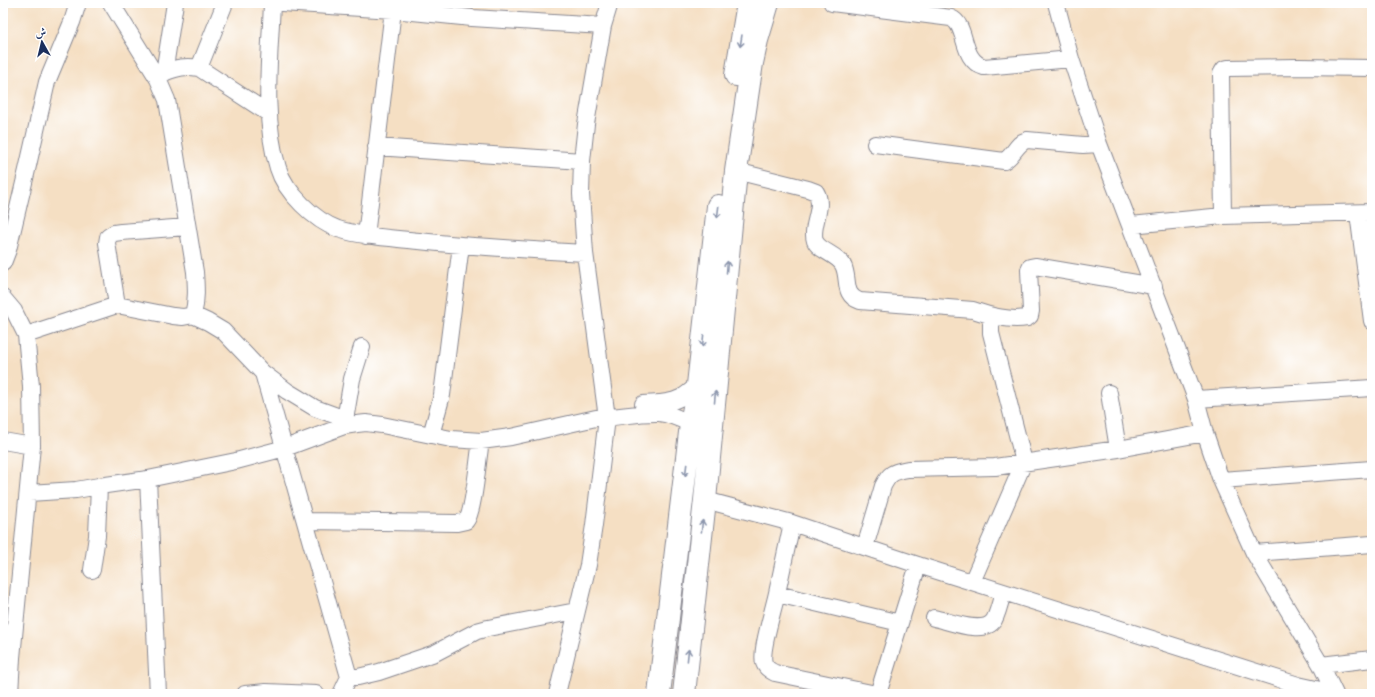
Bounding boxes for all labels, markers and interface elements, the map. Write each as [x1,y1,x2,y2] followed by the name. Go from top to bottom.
[22,22,62,62] north arrow
[35,27,47,40] text: ش
[737,34,745,47] one-way arrow
[714,205,721,218] one-way arrow
[724,261,731,274] one-way arrow
[699,334,706,347] one-way arrow
[711,391,719,404] one-way arrow
[682,463,690,476] one-way arrow
[699,520,706,533] one-way arrow
[684,649,692,662] one-way arrow

